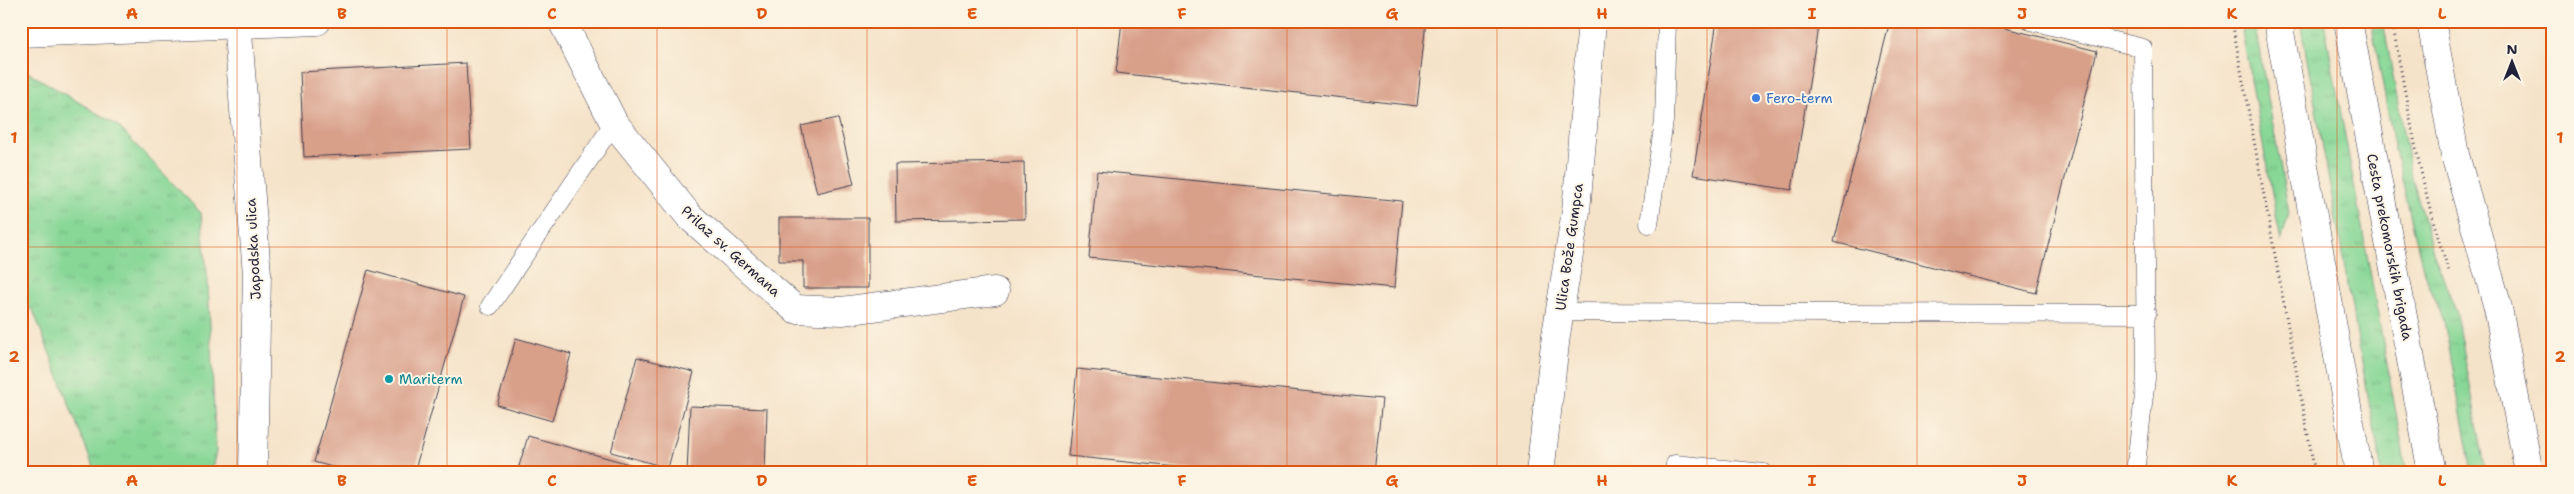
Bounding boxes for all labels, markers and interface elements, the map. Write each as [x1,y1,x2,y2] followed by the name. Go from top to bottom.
[126,3,138,24] text: A
[337,3,347,24] text: B
[547,3,557,24] text: C
[756,3,768,24] text: D
[967,3,977,24] text: E
[1177,3,1187,24] text: F
[1386,3,1399,24] text: G
[1596,3,1608,24] text: H
[1808,3,1817,24] text: I
[2017,3,2027,24] text: J
[2227,3,2238,24] text: K
[2438,3,2447,24] text: L
[2486,38,2536,88] north arrow
[2506,40,2518,58] text: N
[1766,89,1833,107] place label: Fero-term
[1750,92,1762,104] marker: Fero-term
[10,127,18,148] text: 1
[2556,127,2564,148] text: 1
[2363,152,2417,342] street label: Cesta prekomorskih brigada
[1551,182,1587,312] street label: Ulica Bože Gumpca
[241,198,265,300] street label: Japodska ulica
[678,202,785,301] street label: Prilaz sv. Germana
[8,346,20,367] text: 2
[2554,346,2566,367] text: 2
[399,370,462,388] place label: Mariterm
[383,373,395,385] marker: Mariterm
[126,470,138,491] text: A
[337,470,347,491] text: B
[547,470,557,491] text: C
[756,470,768,491] text: D
[967,470,977,491] text: E
[1177,470,1187,491] text: F
[1386,470,1399,491] text: G
[1596,470,1608,491] text: H
[1808,470,1817,491] text: I
[2017,470,2027,491] text: J
[2227,470,2238,491] text: K
[2438,470,2447,491] text: L

